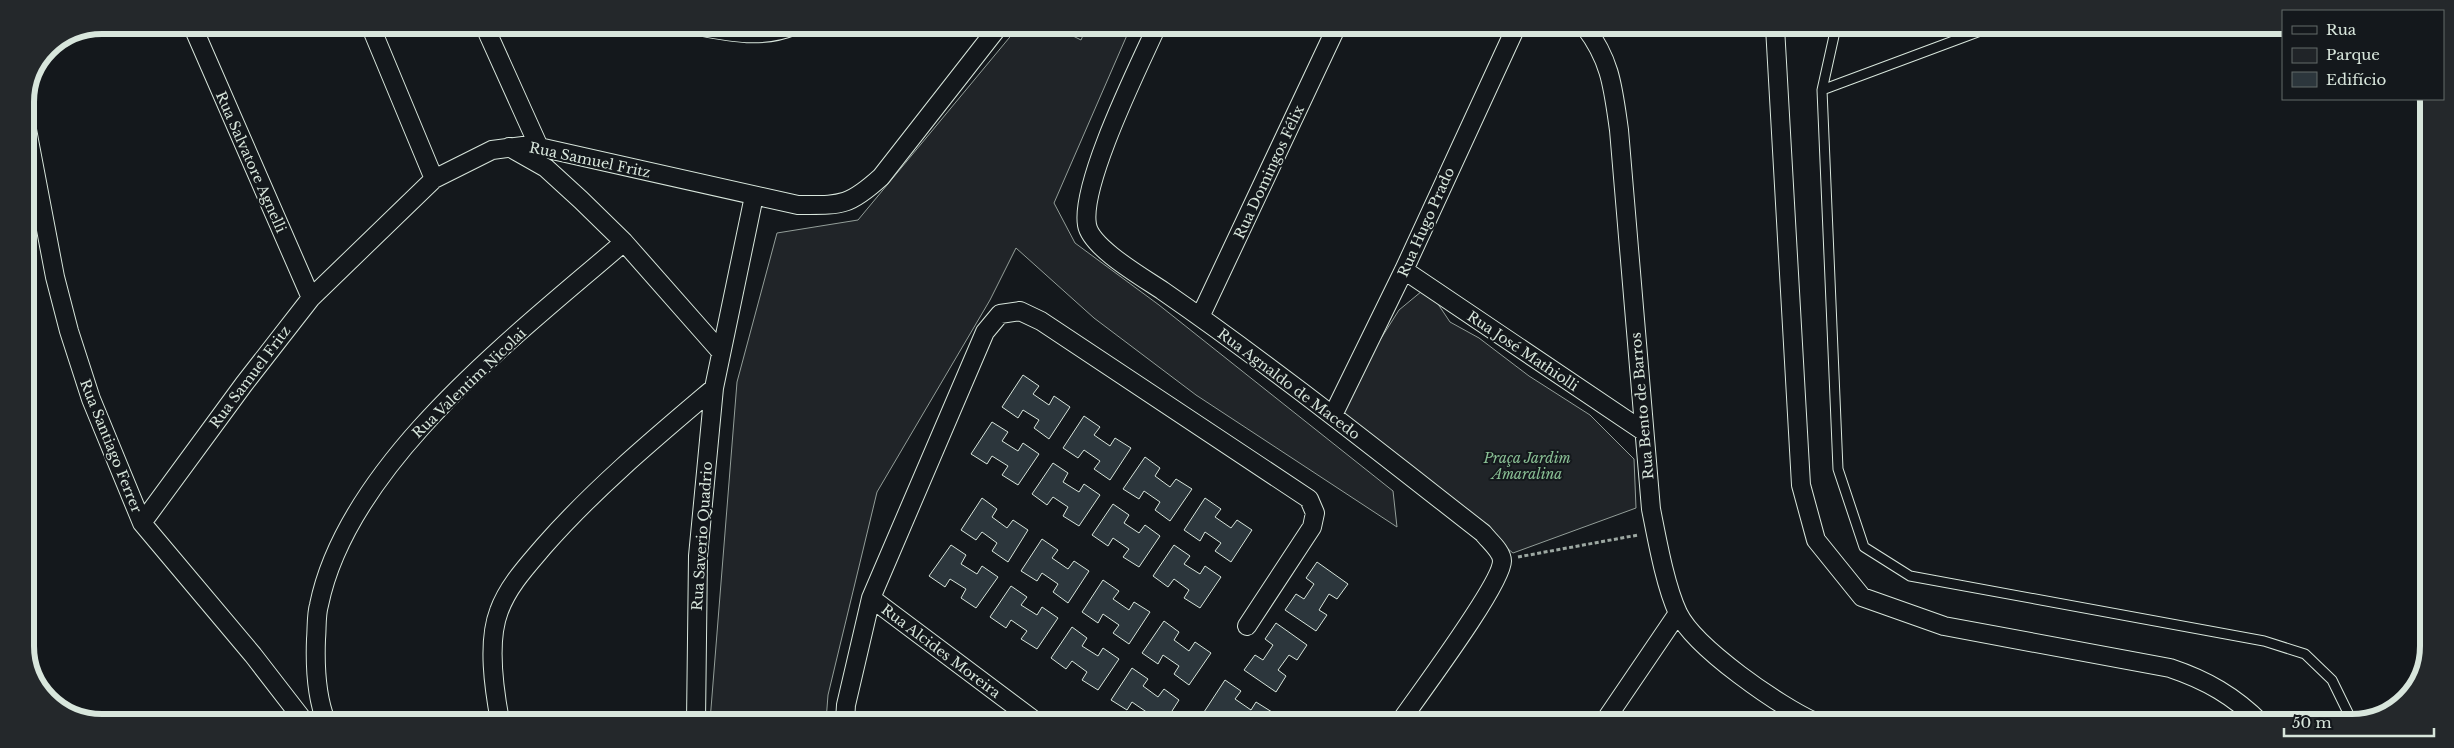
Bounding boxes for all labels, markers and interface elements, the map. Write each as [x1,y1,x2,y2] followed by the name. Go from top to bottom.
[2282,10,2444,100] legend
[2326,20,2357,39] text: Rua
[2326,45,2380,64] text: Parque
[2326,70,2387,89] text: Edifício
[212,89,290,236] street label: Rua Salvatore Agnelli
[1230,102,1308,242] street label: Rua Domingos Félix
[528,138,653,182] street label: Rua Samuel Fritz
[1394,164,1458,280] street label: Rua Hugo Prado
[1464,307,1582,395] street label: Rua José Mathiolli
[206,322,295,432] street label: Rua Samuel Fritz
[408,324,530,442] street label: Rua Valentim Nicolai
[1214,324,1364,444] street label: Rua Agnaldo de Macedo
[1627,332,1657,480] street label: Rua Bento de Barros
[76,377,146,516] street label: Rua Santiago Ferrer
[1482,449,1571,483] park label: Praça Jardim Amaralina
[688,461,716,611] street label: Rua Saverio Quadrio
[878,600,1004,702] street label: Rua Alcides Moreira
[2284,706,2434,738] scale bar
[2292,713,2332,732] text: 50 m

